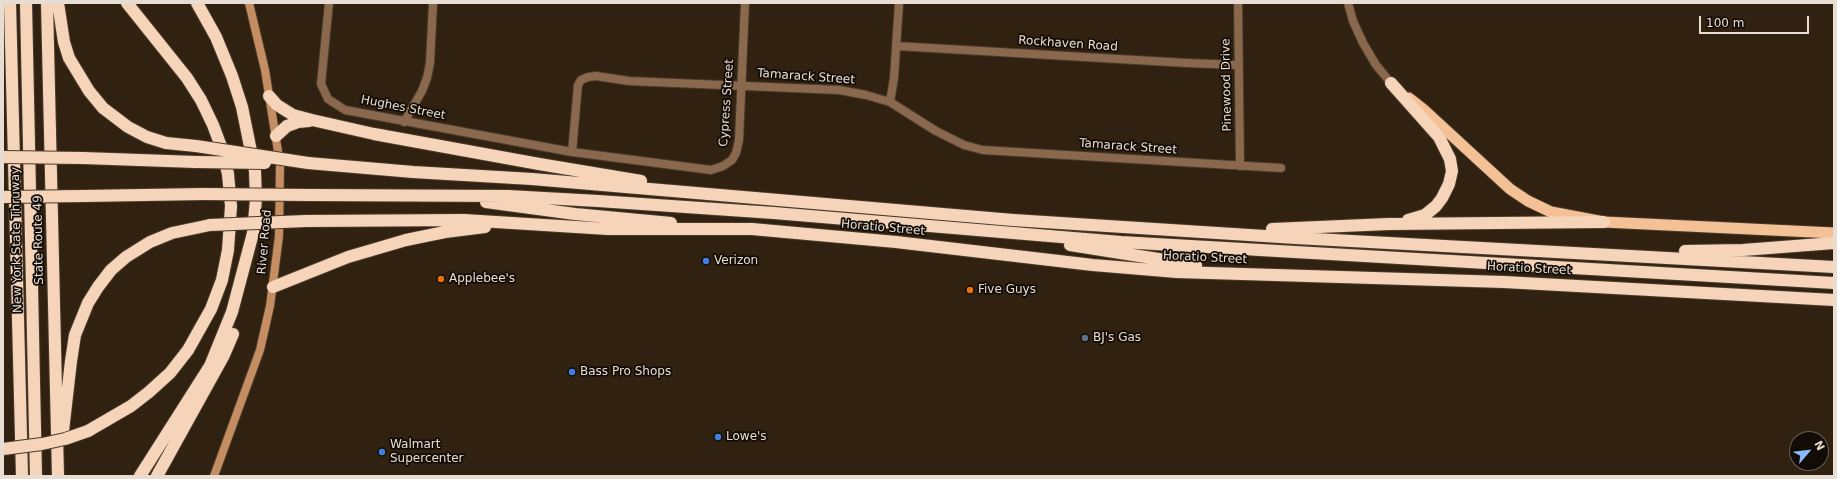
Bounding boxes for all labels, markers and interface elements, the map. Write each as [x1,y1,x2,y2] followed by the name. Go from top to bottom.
[1701,8,1811,34] scale bar
[1706,16,1744,30] text: 100 m
[1018,33,1118,55] street label: Rockhaven Road
[1219,38,1235,132] street label: Pinewood Drive
[717,59,737,147] street label: Cypress Street
[757,66,855,88] street label: Tamarack Street
[360,93,446,123] street label: Hughes Street
[1079,136,1177,158] street label: Tamarack Street
[9,167,25,313] street label: New York State Thruway
[31,195,47,285] street label: State Route 49
[255,209,275,275] street label: River Road
[840,217,926,239] street label: Horatio Street
[1163,249,1247,267] street label: Horatio Street
[714,254,758,268] place label: Verizon
[701,256,711,266] marker: Verizon
[1487,260,1571,278] street label: Horatio Street
[449,272,515,286] place label: Applebee's
[436,274,446,284] marker: Applebee's
[978,283,1036,297] place label: Five Guys
[965,285,975,295] marker: Five Guys
[1093,331,1141,345] place label: BJ's Gas
[1080,333,1090,343] marker: BJ's Gas
[580,365,671,379] place label: Bass Pro Shops
[567,367,577,377] marker: Bass Pro Shops
[726,430,767,444] place label: Lowe's
[1789,431,1829,471] north arrow
[713,432,723,442] marker: Lowe's
[390,438,464,466] place label: Walmart Supercenter
[1811,438,1827,453] text: N
[377,447,387,457] marker: Walmart Supercenter

